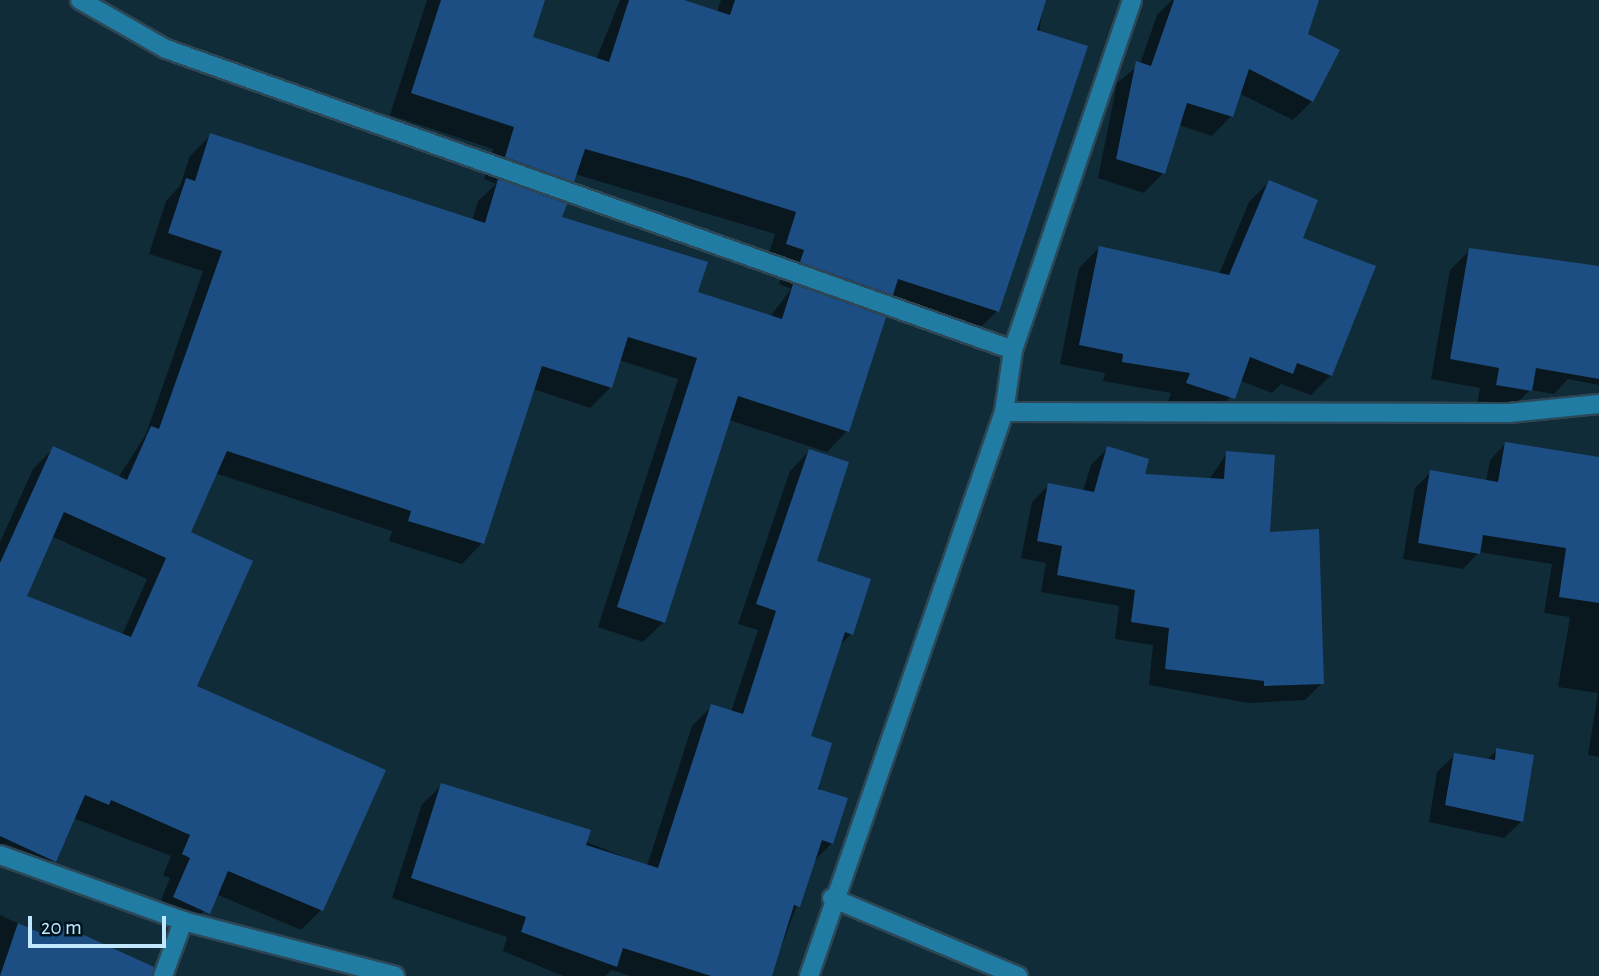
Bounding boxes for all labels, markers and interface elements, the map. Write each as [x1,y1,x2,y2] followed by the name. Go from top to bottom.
[32,902,170,946] scale bar
[41,917,82,938] text: 20 m

